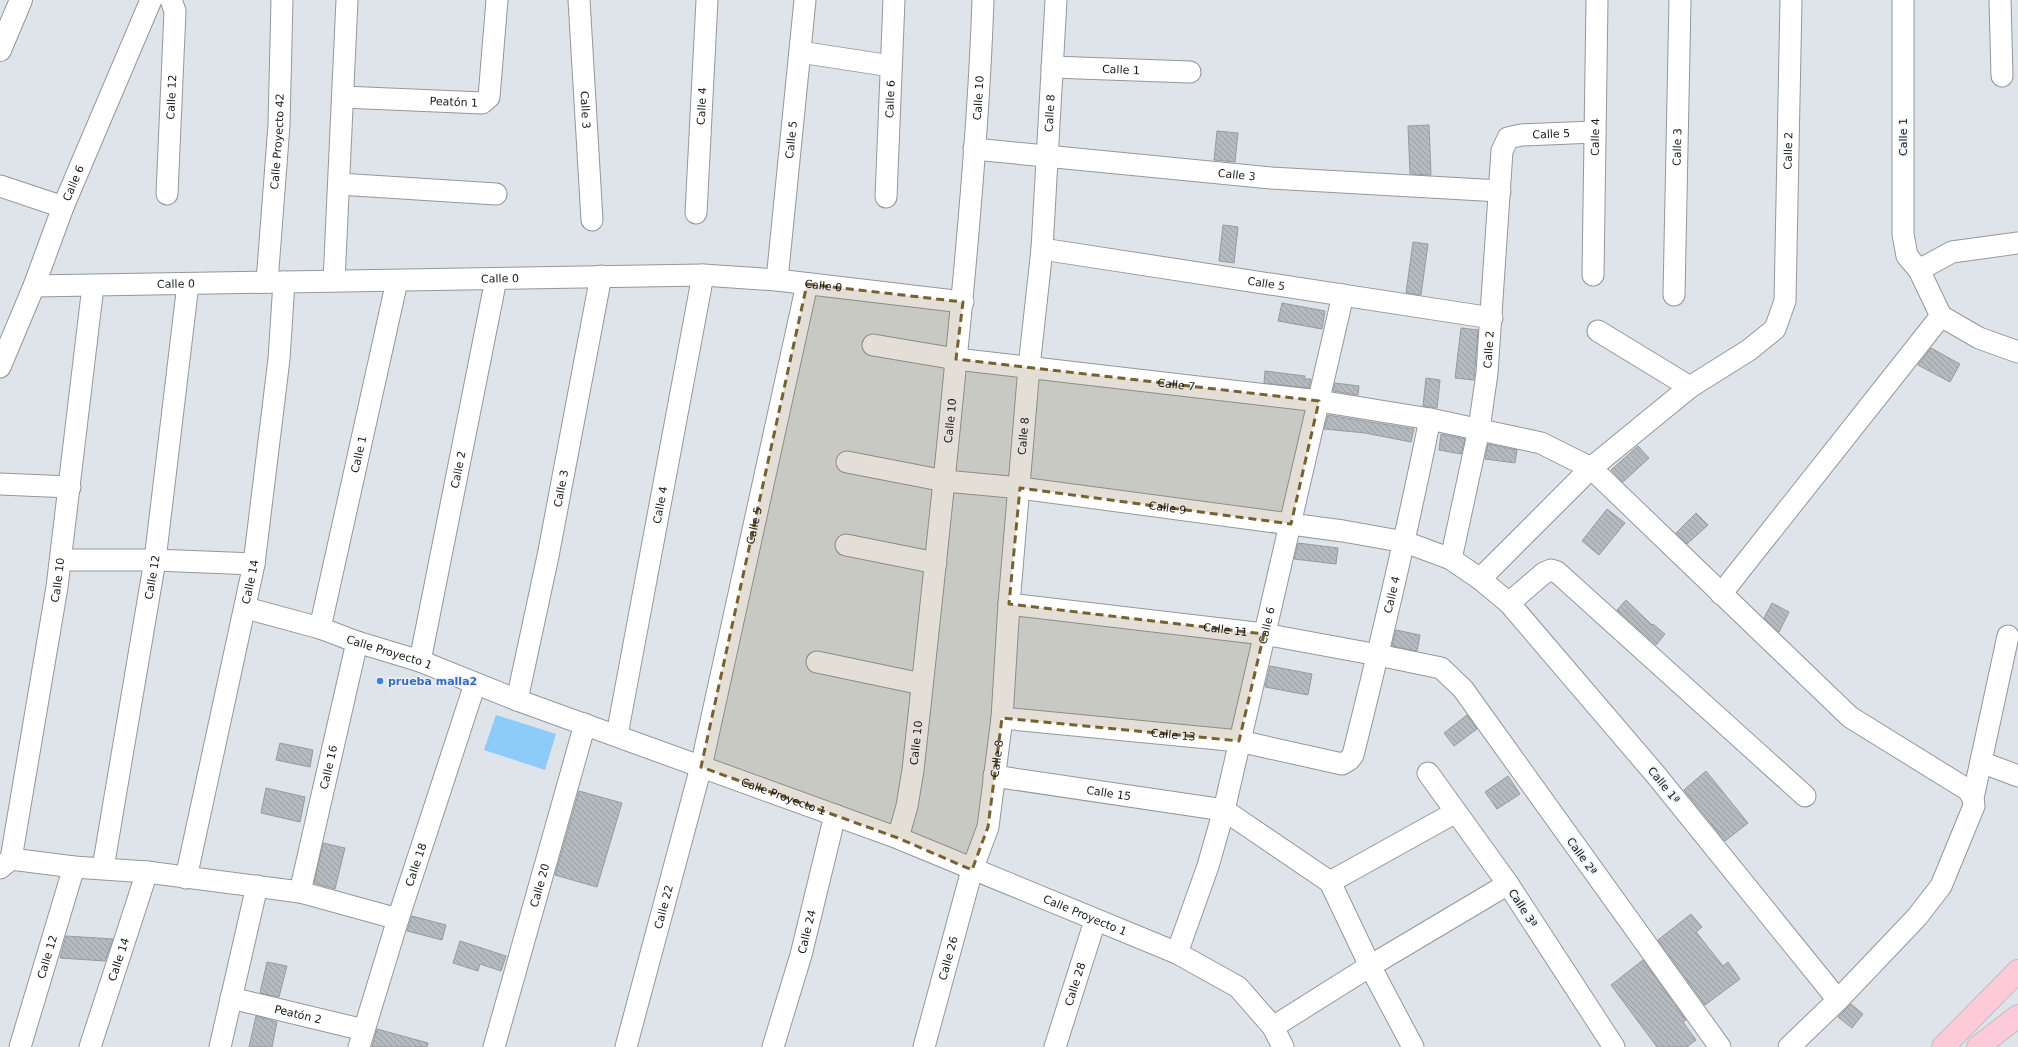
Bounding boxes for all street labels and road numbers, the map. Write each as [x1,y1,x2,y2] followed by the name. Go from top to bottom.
[1102,63,1140,77] street label: Calle 1
[164,74,179,120] street label: Calle 12
[971,75,987,121] street label: Calle 10
[883,80,898,118] street label: Calle 6
[695,87,709,125] street label: Calle 4
[577,91,593,129] street label: Calle 3
[268,93,287,190] street label: Calle Proyecto 42
[1043,94,1058,132] street label: Calle 8
[429,95,478,110] street label: Peatón 1
[1589,118,1602,156] street label: Calle 4
[1897,118,1910,156] street label: Calle 1
[783,120,800,159] street label: Calle 5
[1532,127,1570,142] street label: Calle 5
[1671,128,1684,166] street label: Calle 3
[1782,132,1795,170] street label: Calle 2
[60,163,87,203] street label: Calle 6
[1217,167,1256,183] street label: Calle 3
[481,272,519,286] street label: Calle 0
[1247,275,1286,293] street label: Calle 5
[157,277,195,291] street label: Calle 0
[804,277,843,295] street label: Calle 0
[1481,330,1497,369] street label: Calle 2
[1157,376,1196,394] street label: Calle 7
[942,398,959,444] street label: Calle 10
[1016,417,1032,455] street label: Calle 8
[349,434,369,474] street label: Calle 1
[448,450,469,490] street label: Calle 2
[551,469,571,508] street label: Calle 3
[651,485,670,525] street label: Calle 4
[1148,499,1187,517] street label: Calle 9
[744,506,765,546] street label: Calle 5
[142,554,163,600] street label: Calle 12
[48,557,67,603] street label: Calle 10
[240,559,261,605] street label: Calle 14
[1382,575,1403,615] street label: Calle 4
[1257,606,1278,645] street label: Calle 6
[1202,621,1248,639] street label: Calle 11
[344,633,434,672] street label: Calle Proyecto 1
[908,720,925,766] street label: Calle 10
[1150,726,1196,744] street label: Calle 13
[988,739,1006,778] street label: Calle 8
[318,744,340,791] street label: Calle 16
[1645,765,1682,806] street label: Calle 1ª
[739,776,827,818] street label: Calle Proyecto 1
[1086,784,1132,803] street label: Calle 15
[1564,835,1599,878] street label: Calle 2ª
[403,841,429,888] street label: Calle 18
[528,862,552,909] street label: Calle 20
[652,884,676,930] street label: Calle 22
[1505,887,1540,930] street label: Calle 3ª
[1041,893,1128,939] street label: Calle Proyecto 1
[796,909,819,955] street label: Calle 24
[35,934,60,980] street label: Calle 12
[936,935,961,982] street label: Calle 26
[106,936,132,983] street label: Calle 14
[1062,961,1088,1008] street label: Calle 28
[273,1003,323,1027] street label: Peatón 2

